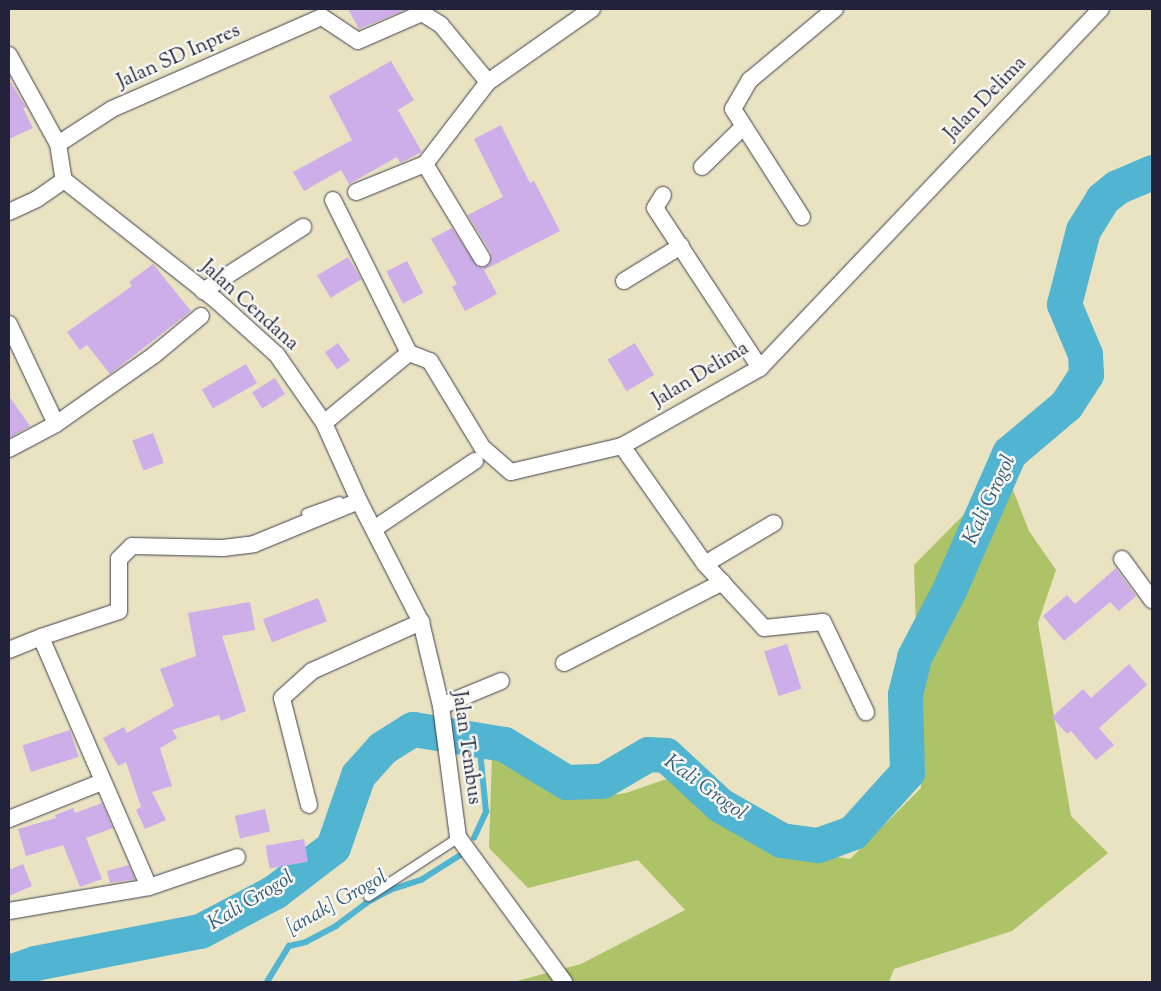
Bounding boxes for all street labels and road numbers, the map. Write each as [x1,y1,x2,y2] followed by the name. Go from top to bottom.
[114,19,244,95] street label: Jalan SD Inpres
[940,52,1032,146] street label: Jalan Delima
[195,256,303,356] street label: Jalan Cendana
[649,337,753,413] street label: Jalan Delima
[446,690,486,806] street label: Jalan Tembus

